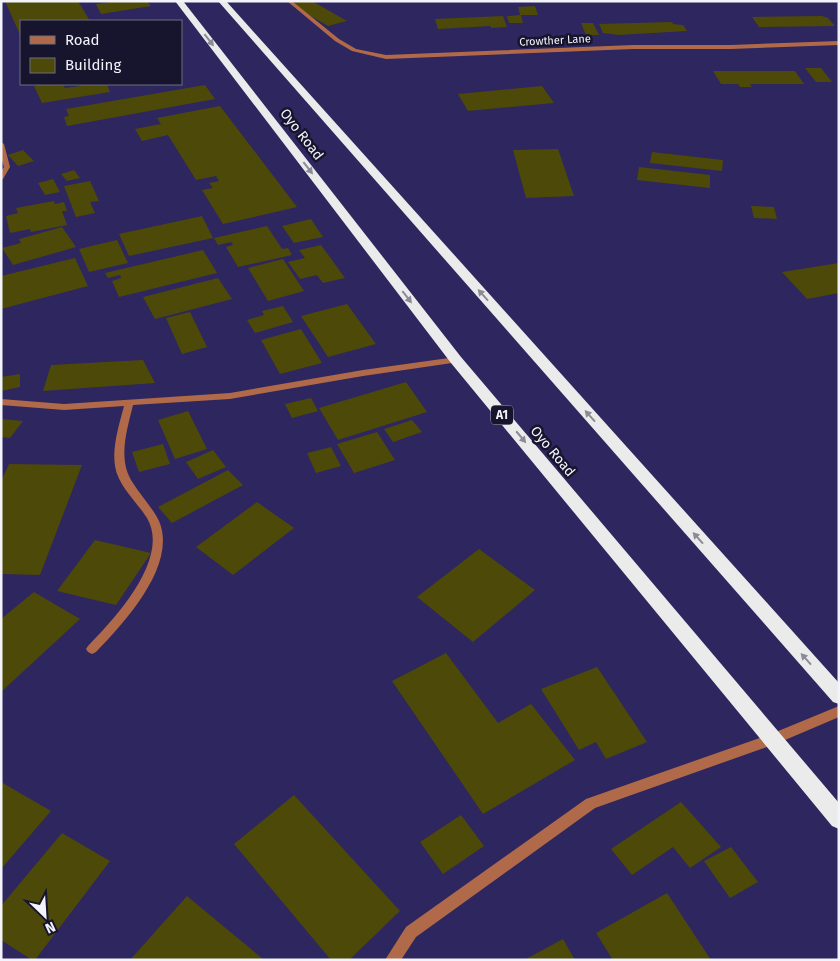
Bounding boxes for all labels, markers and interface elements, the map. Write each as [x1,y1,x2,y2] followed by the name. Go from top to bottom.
[20,20,182,85] legend
[65,31,100,49] text: Road
[519,32,591,49] street label: Crowther Lane
[203,33,214,46] one-way arrow
[65,56,121,74] text: Building
[276,105,327,163] street label: Oyo Road
[303,162,313,175] one-way arrow
[477,288,488,301] one-way arrow
[402,290,413,303] one-way arrow
[491,406,513,424] road number: A1
[585,410,596,423] one-way arrow
[527,423,579,480] street label: Oyo Road
[515,430,526,443] one-way arrow
[693,531,704,544] one-way arrow
[801,653,812,666] one-way arrow
[20,891,70,941] north arrow
[42,918,58,937] text: N

